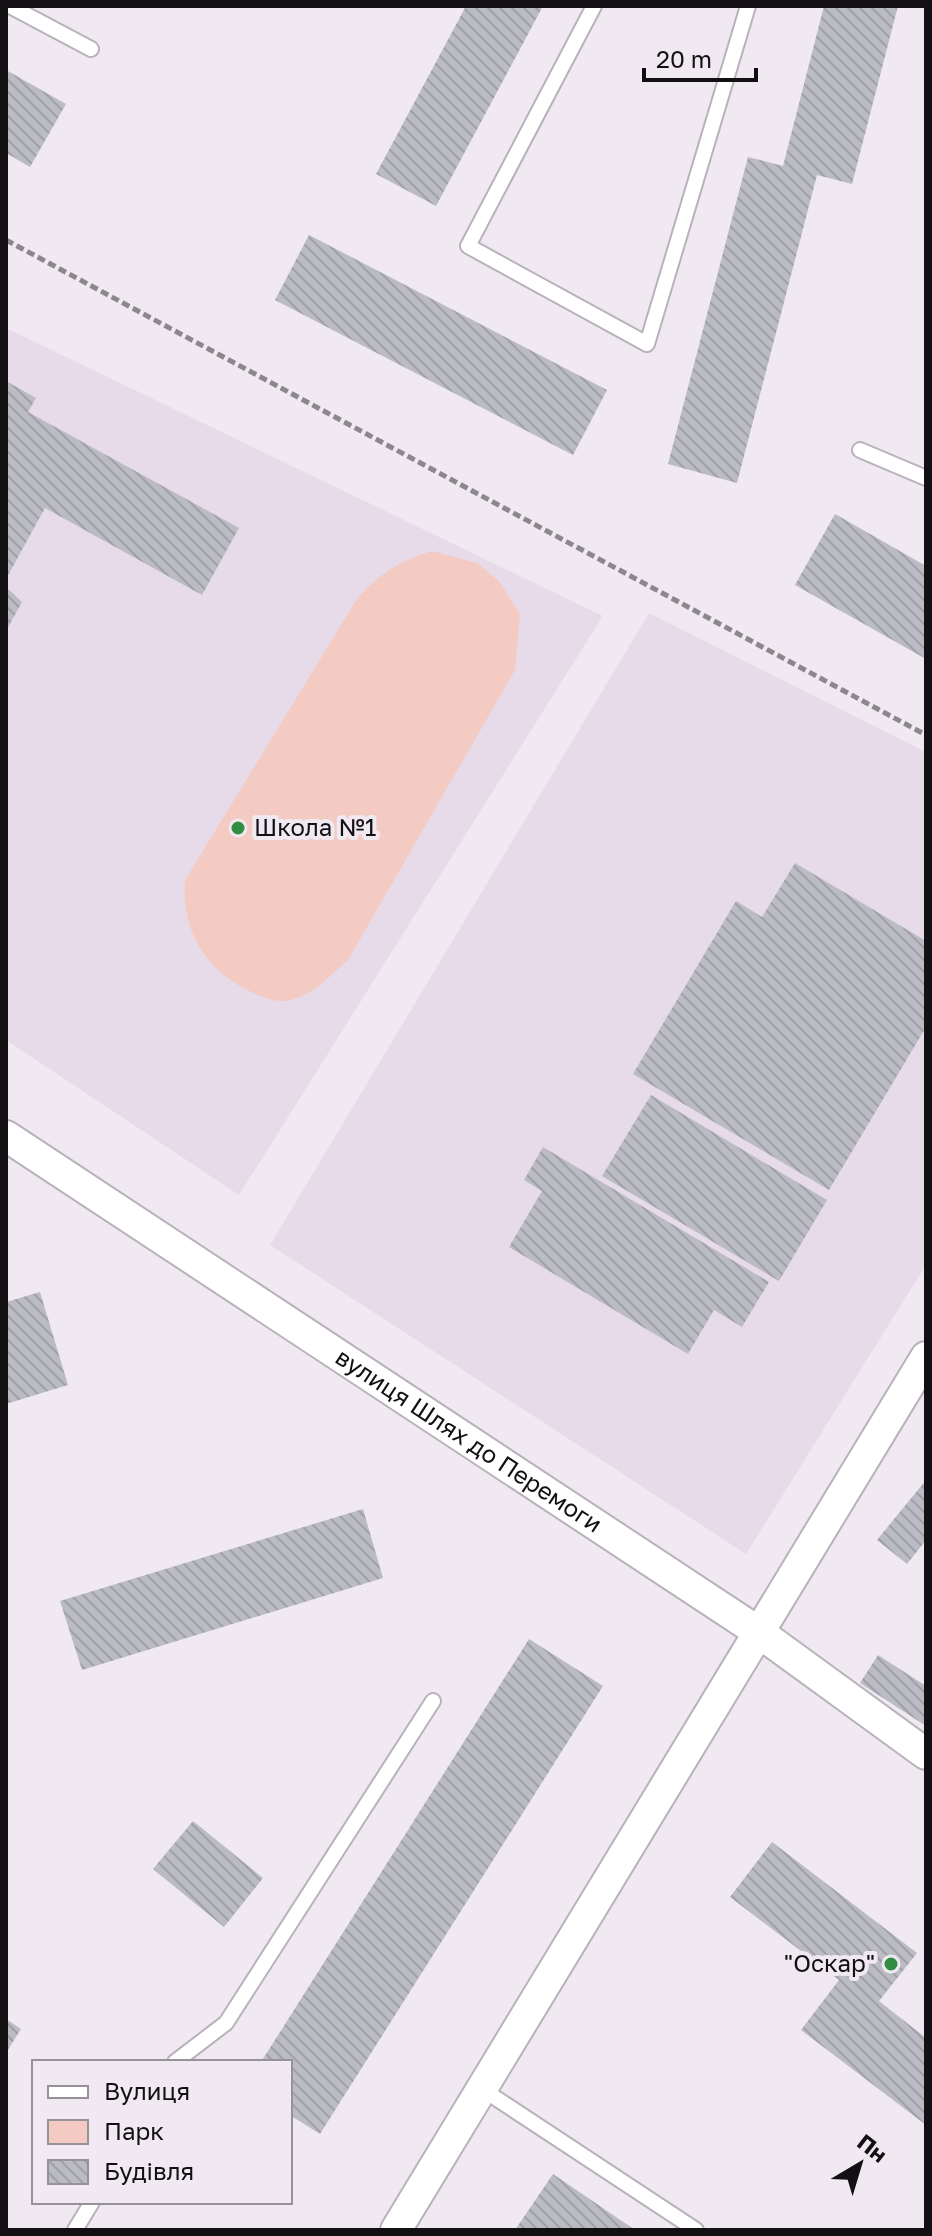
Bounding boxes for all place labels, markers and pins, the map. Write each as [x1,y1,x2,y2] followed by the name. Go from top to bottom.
[254,812,376,841] place label: Школа №1
[229,819,247,837] marker: Школа №1
[784,1948,875,1977] place label: "Оскар"
[882,1955,900,1973] marker: "Оскар"

